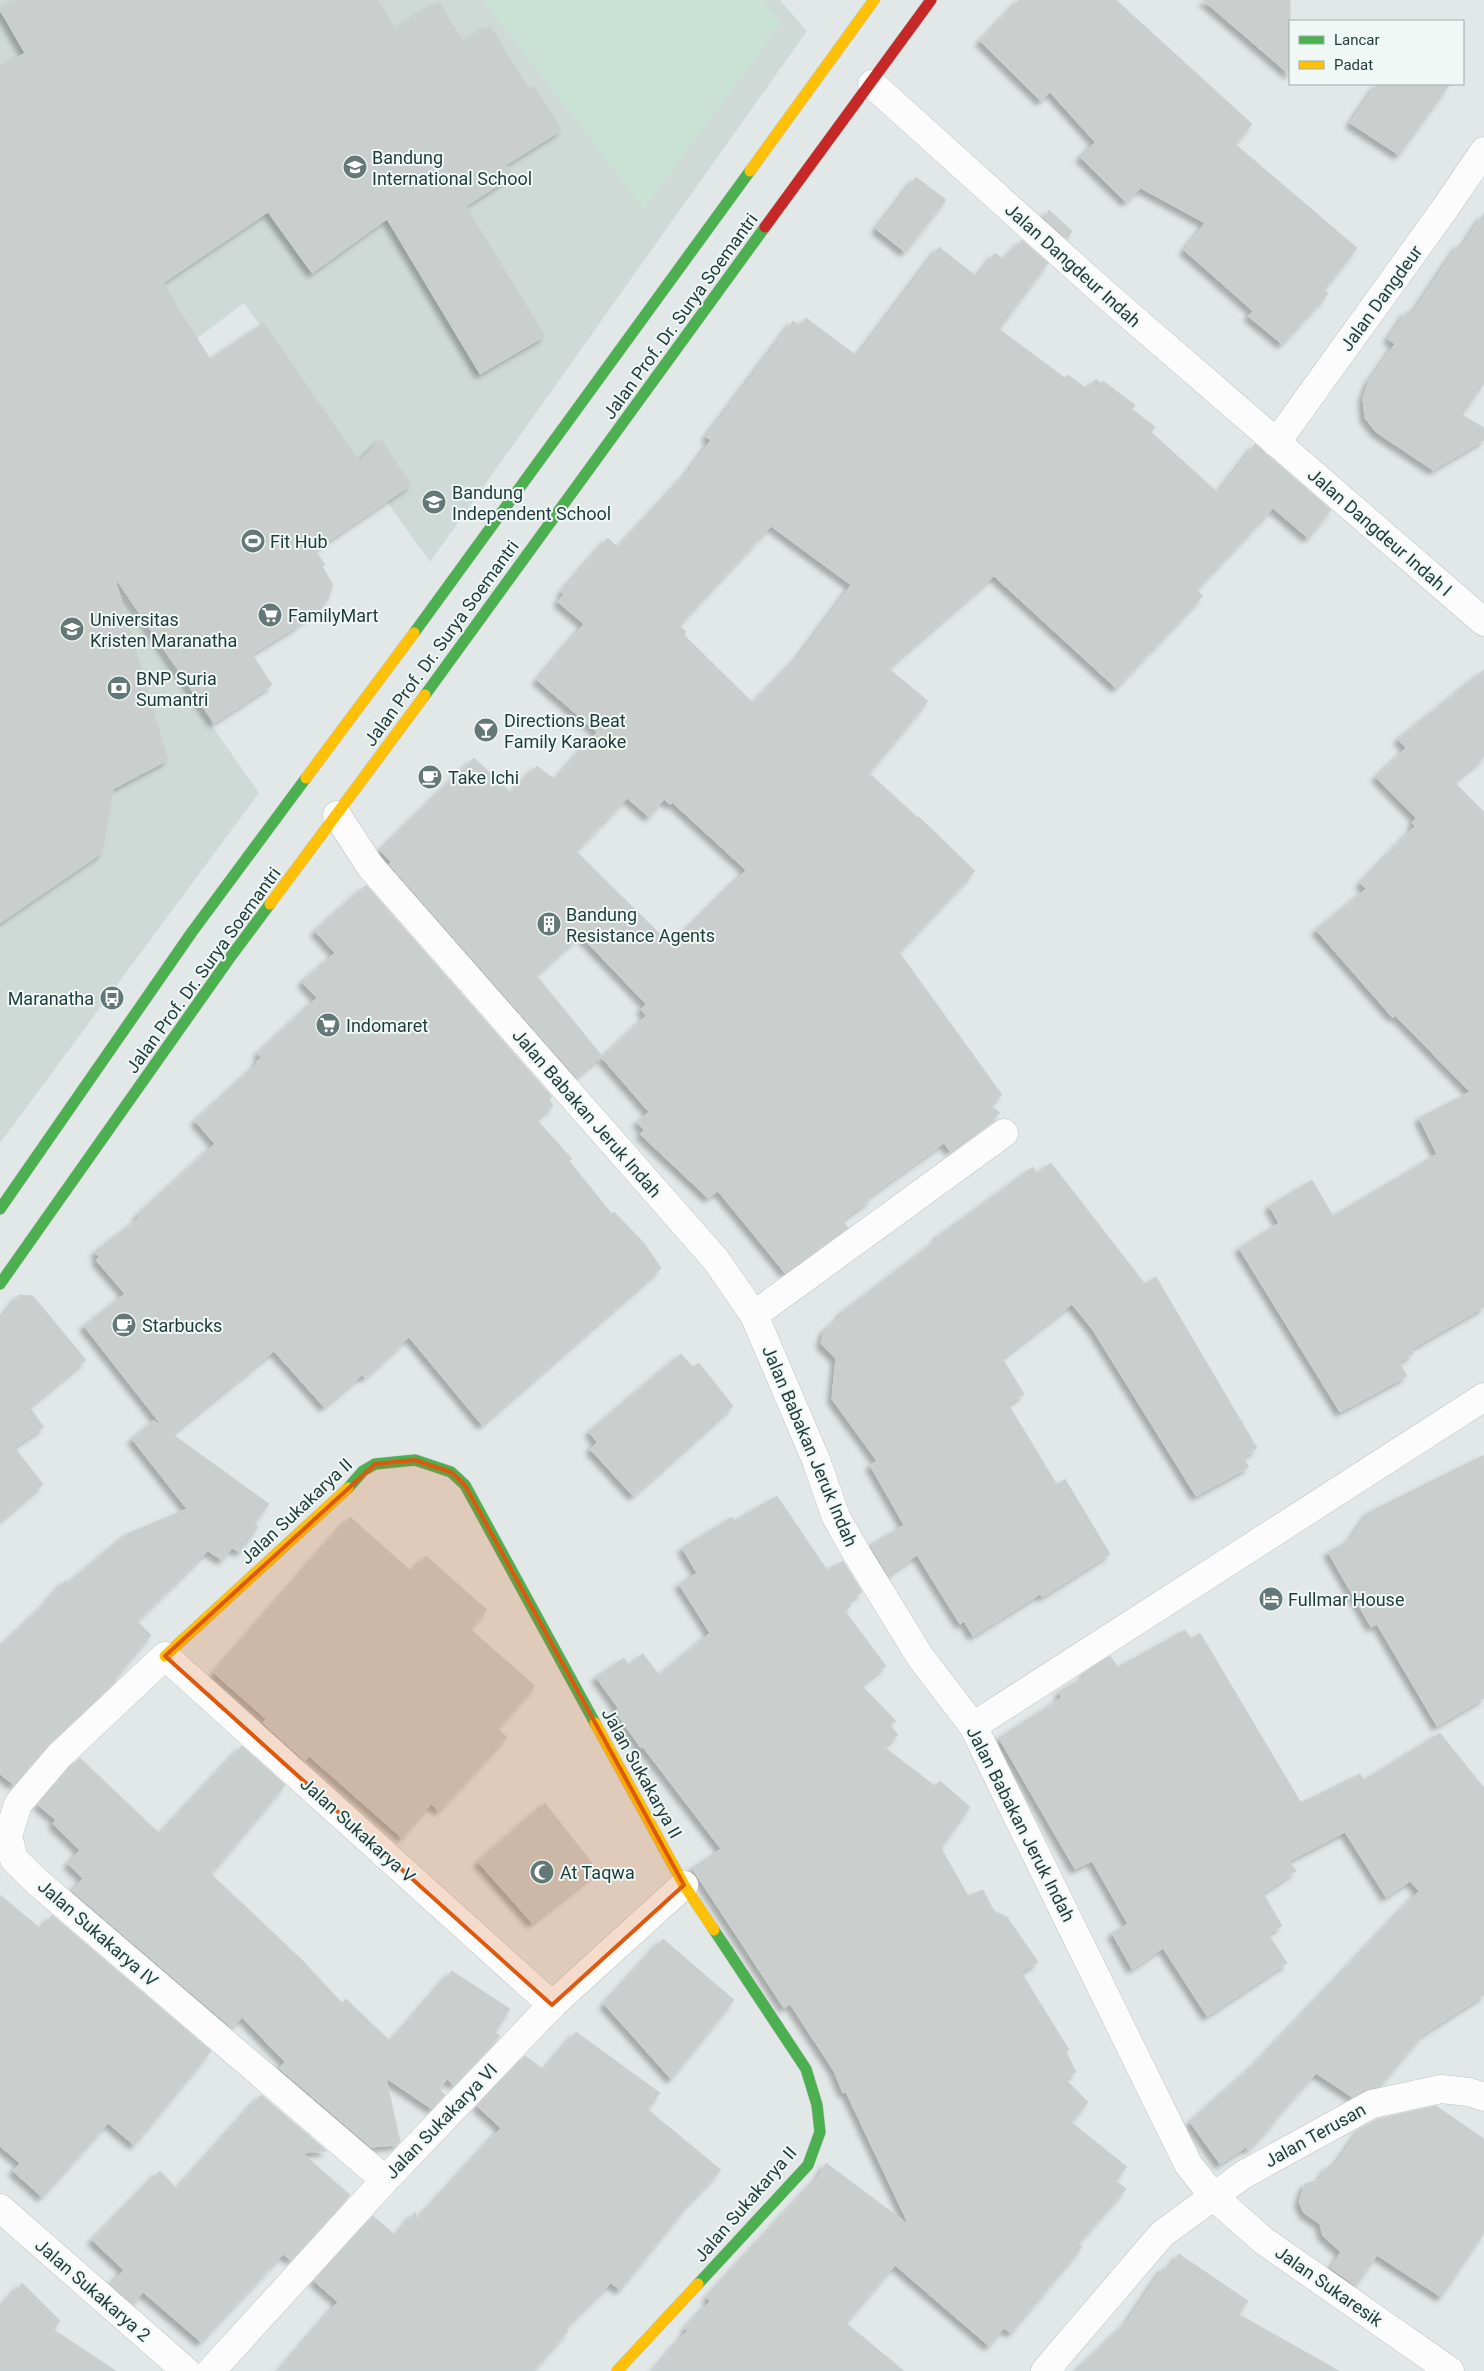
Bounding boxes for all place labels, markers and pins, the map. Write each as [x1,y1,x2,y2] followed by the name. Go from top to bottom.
[372,147,532,189] place label: Bandung International School
[342,154,368,180] school or university icon: Bandung International School
[452,482,611,524] place label: Bandung Independent School
[421,489,447,515] school or university icon: Bandung Independent School
[240,528,266,554] sports icon: Fit Hub
[270,531,328,552] place label: Fit Hub
[257,602,283,628] supermarket icon: FamilyMart
[288,605,379,626] place label: FamilyMart
[90,609,237,651] place label: Universitas Kristen Maranatha
[59,616,85,642] school or university icon: Universitas Kristen Maranatha
[136,668,217,710] place label: BNP Suria Sumantri
[106,675,132,701] bank icon: BNP Suria Sumantri
[504,710,626,752] place label: Directions Beat Family Karaoke
[473,717,499,743] bar icon: Directions Beat Family Karaoke
[417,764,443,790] cafe icon: Take Ichi
[448,767,519,788] place label: Take Ichi
[566,904,715,946] place label: Bandung Resistance Agents
[536,911,562,937] building icon: Bandung Resistance Agents
[99,985,125,1011] bus stop icon: Maranatha
[8,988,94,1009] place label: Maranatha
[315,1012,341,1038] supermarket icon: Indomaret
[346,1015,428,1036] place label: Indomaret
[111,1312,137,1338] cafe icon: Starbucks
[142,1315,222,1336] place label: Starbucks
[1258,1586,1284,1612] hotel icon: Fullmar House
[1288,1589,1404,1610] place label: Fullmar House
[529,1859,555,1885] mosque icon: At Taqwa
[560,1862,635,1883] place label: At Taqwa

